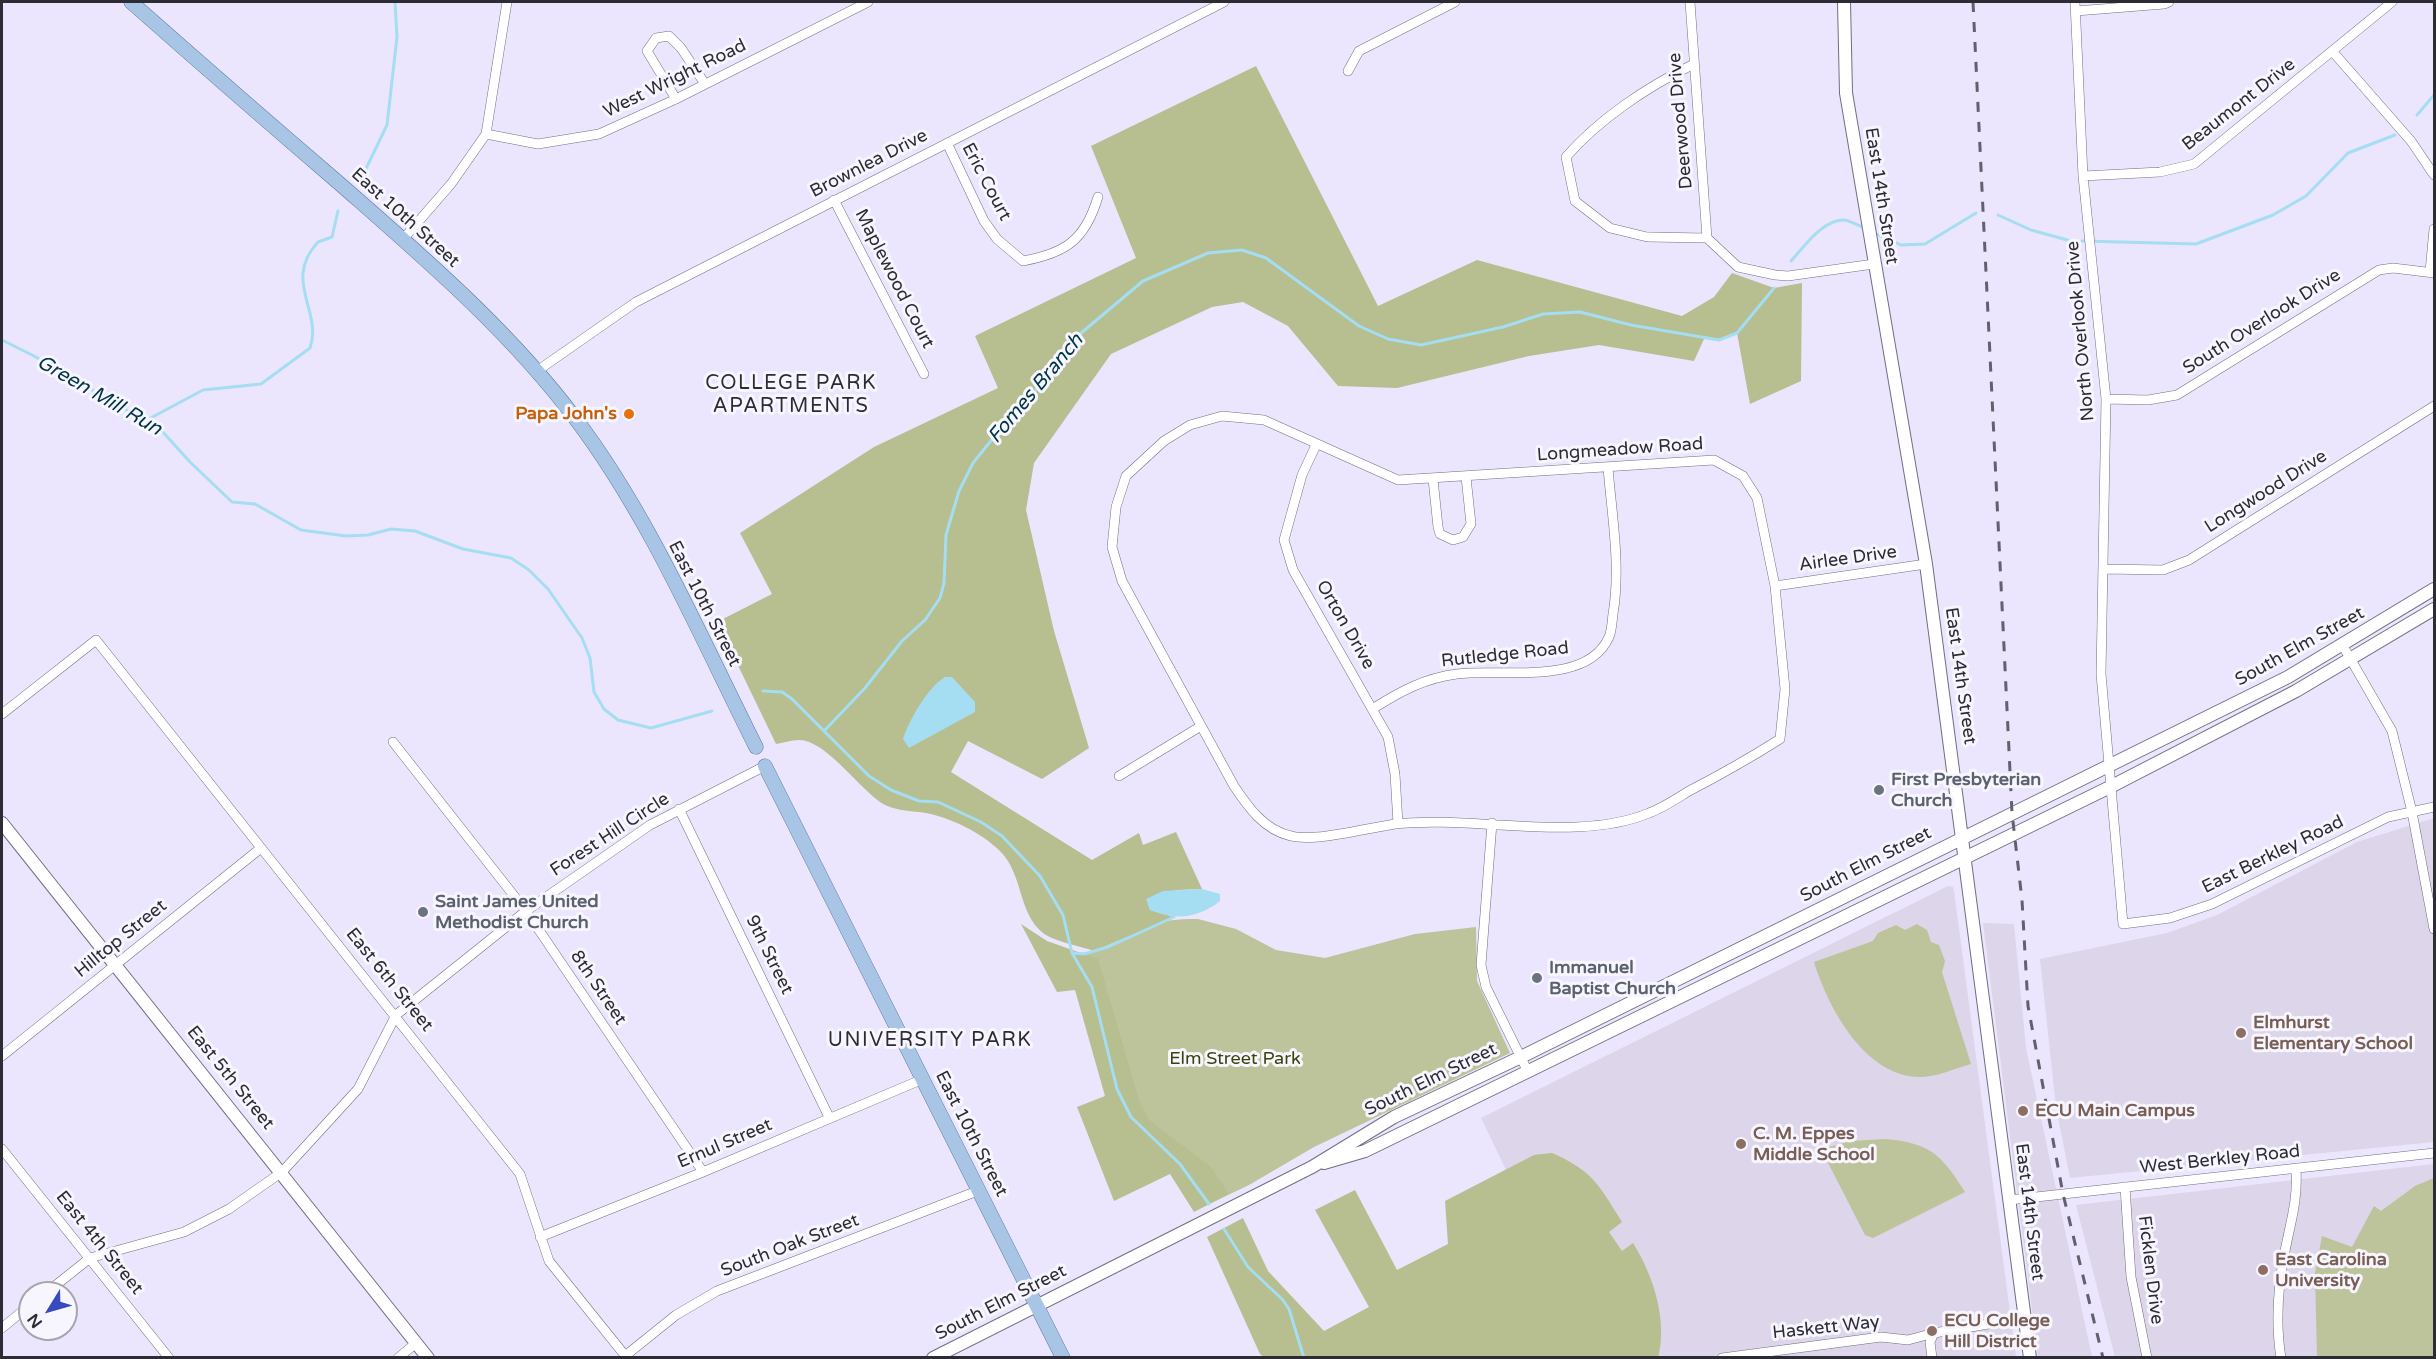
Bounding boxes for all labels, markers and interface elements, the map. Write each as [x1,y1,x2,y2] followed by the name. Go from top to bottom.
[600,35,750,123] street label: West Wright Road
[1664,52,1698,190] street label: Deerwood Drive
[2178,54,2300,156] street label: Beaumont Drive
[807,125,931,203] street label: Brownlea Drive
[1860,126,1902,266] street label: East 14th Street
[957,139,1015,225] street label: Eric Court
[346,164,464,272] street label: East 10th Street
[850,206,938,352] street label: Maplewood Court
[2062,240,2100,422] street label: North Overlook Drive
[2179,265,2345,379] street label: South Overlook Drive
[983,329,1089,449] water label: Fomes Branch
[32,351,166,441] water label: Green Mill Run
[705,372,877,419] district label: COLLEGE PARK APARTMENTS
[515,403,617,425] place label: Papa John's
[622,407,636,421] marker: Papa John's
[1536,433,1704,467] street label: Longmeadow Road
[2201,446,2331,538] street label: Longwood Drive
[663,538,745,670] street label: East 10th Street
[1798,541,1898,577] street label: Airlee Drive
[1311,577,1379,673] street label: Orton Drive
[2232,603,2368,691] street label: South Elm Street
[1940,606,1980,746] street label: East 14th Street
[1440,638,1570,672] street label: Rutledge Road
[1891,769,2041,812] place label: First Presbyterian Church
[1872,783,1886,797] marker: First Presbyterian Church
[546,788,674,882] street label: Forest Hill Circle
[2199,811,2347,899] street label: East Berkley Road
[1797,823,1935,907] street label: South Elm Street
[435,891,599,934] place label: Saint James United Methodist Church
[71,895,171,983] street label: Hilltop Street
[416,905,430,919] marker: Saint James United Methodist Church
[741,912,797,998] street label: 9th Street
[341,924,437,1036] street label: East 6th Street
[565,947,631,1029] street label: 8th Street
[1549,957,1676,1000] place label: Immanuel Baptist Church
[1530,971,1544,985] marker: Immanuel Baptist Church
[2253,1012,2413,1054] place label: Elmhurst Elementary School
[182,1022,278,1134] street label: East 5th Street
[2234,1026,2248,1040] marker: Elmhurst Elementary School
[828,1029,1032,1053] district label: UNIVERSITY PARK
[1361,1039,1501,1121] street label: South Elm Street
[1169,1048,1301,1070] park label: Elm Street Park
[930,1068,1012,1200] street label: East 10th Street
[2035,1100,2195,1122] place label: ECU Main Campus
[2016,1104,2030,1118] marker: ECU Main Campus
[674,1114,776,1174] street label: Ernul Street
[1753,1123,1875,1166] place label: C. M. Eppes Middle School
[1734,1137,1748,1151] marker: C. M. Eppes Middle School
[2139,1141,2301,1179] street label: West Berkley Road
[2010,1142,2048,1282] street label: East 14th Street
[51,1187,147,1299] street label: East 4th Street
[718,1210,862,1282] street label: South Oak Street
[2133,1214,2167,1326] street label: Ficklen Drive
[2275,1249,2387,1292] place label: East Carolina University
[932,1261,1070,1345] street label: South Elm Street
[2256,1263,2270,1277] marker: East Carolina University
[18,1281,78,1341] north arrow
[23,1309,47,1332] text: N
[1944,1310,2050,1352] place label: ECU College Hill District
[1771,1312,1881,1344] street label: Haskett Way
[1925,1324,1939,1338] marker: ECU College Hill District

